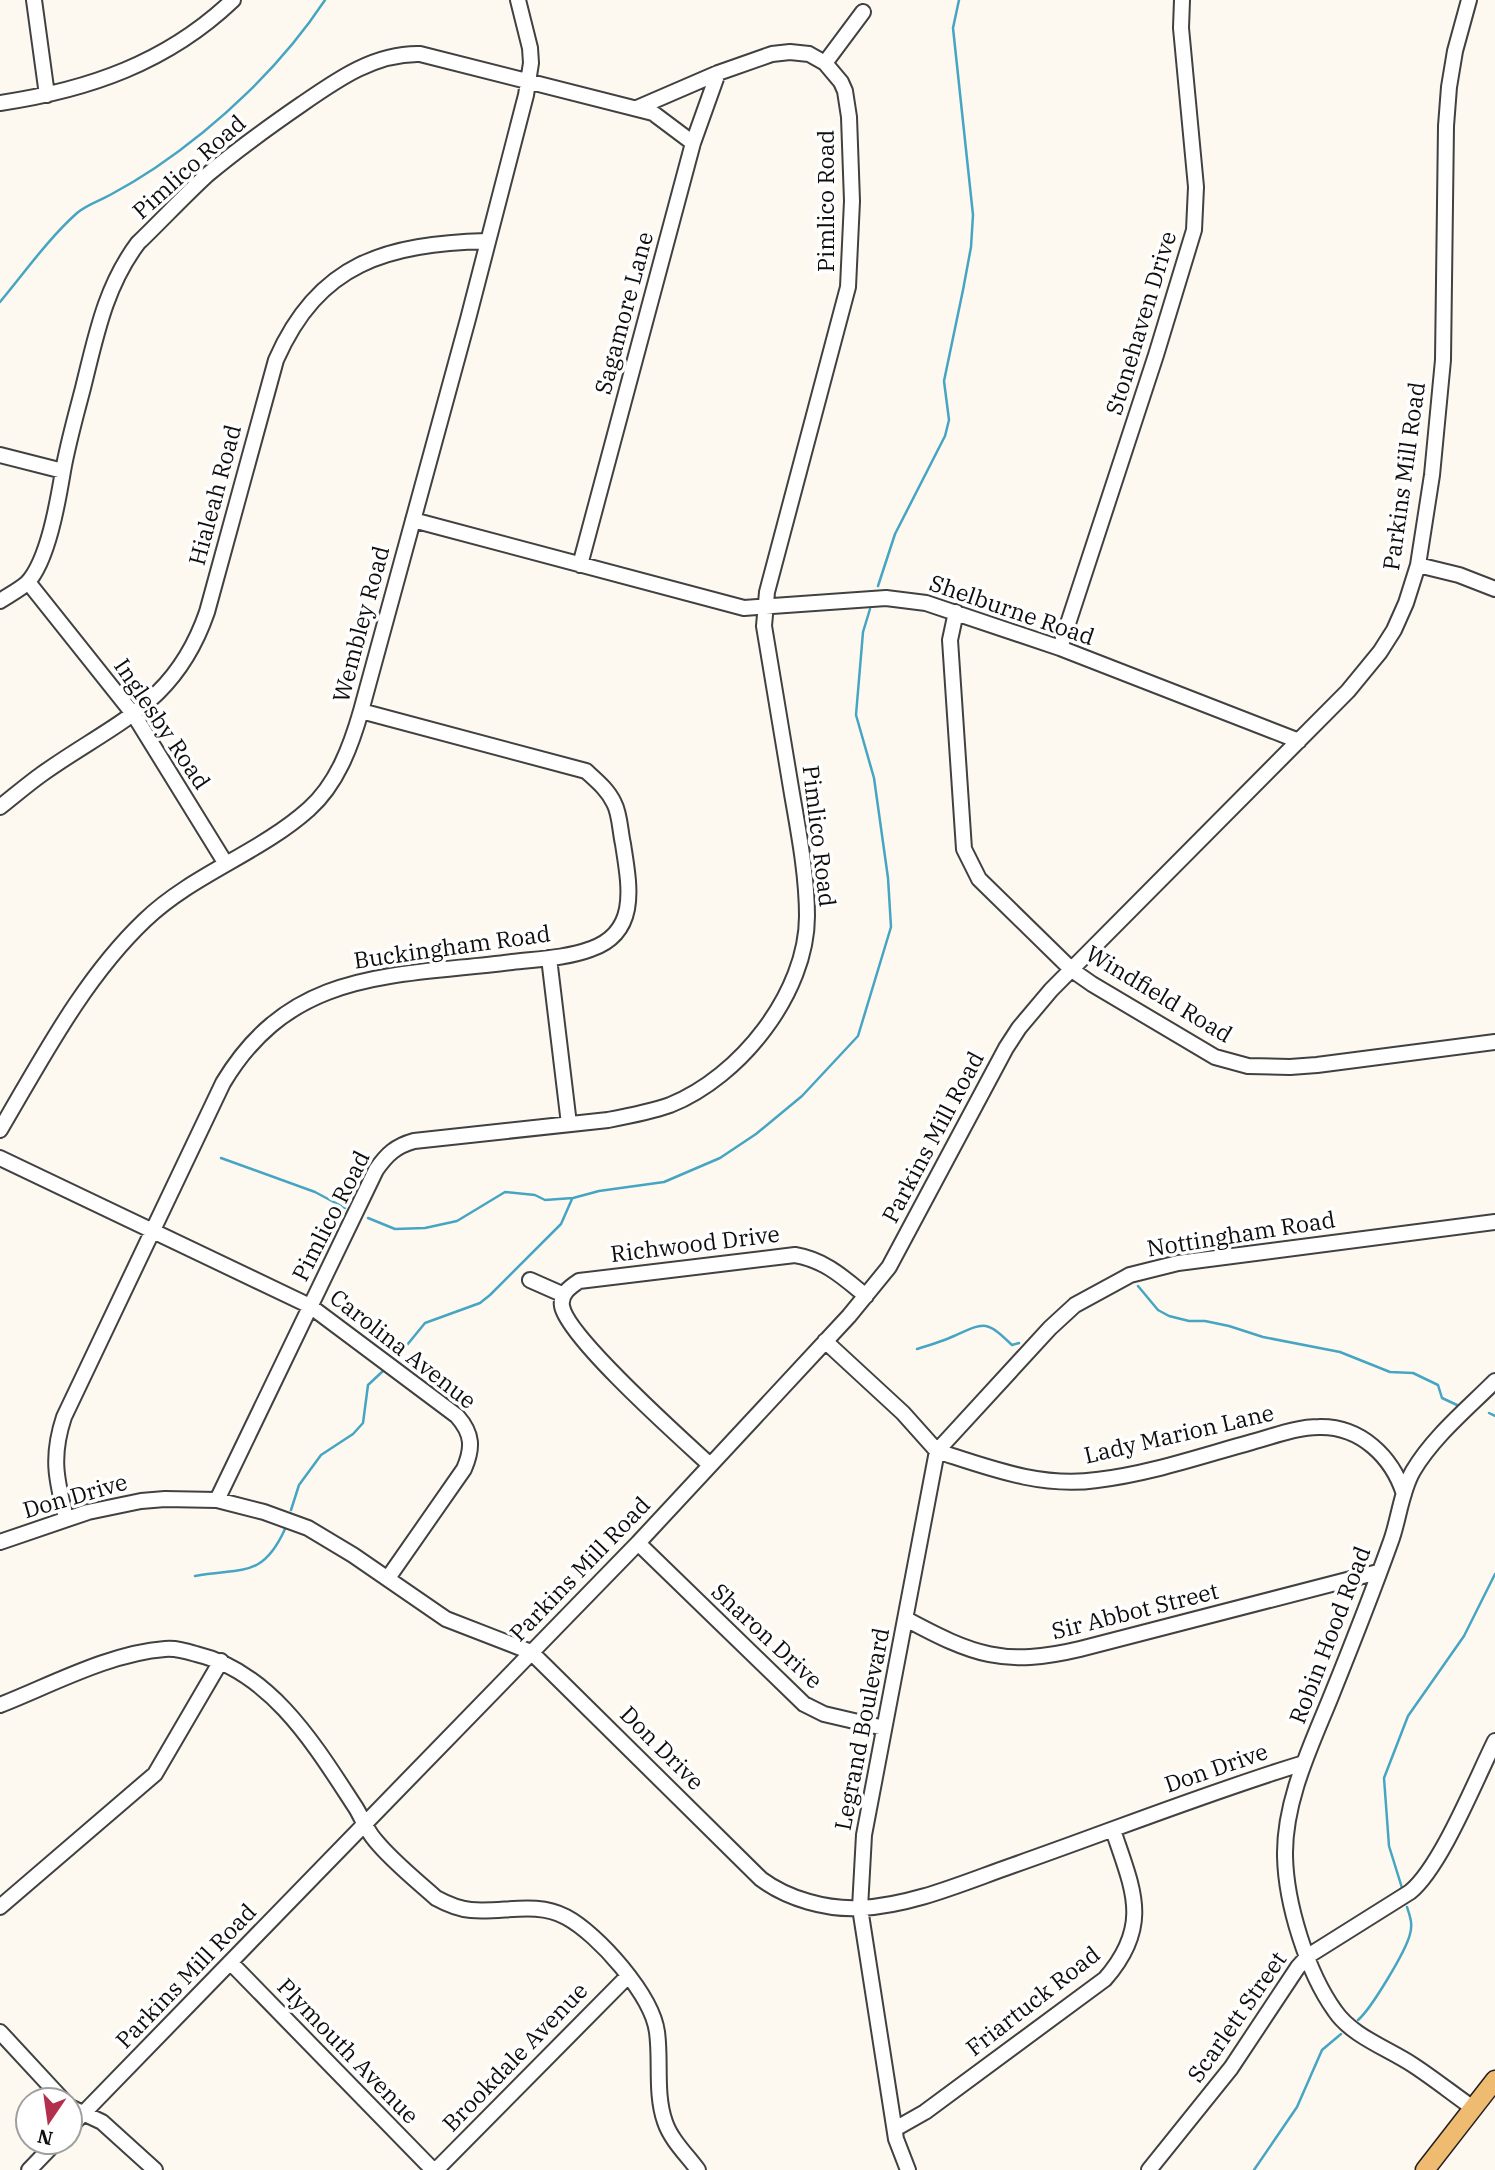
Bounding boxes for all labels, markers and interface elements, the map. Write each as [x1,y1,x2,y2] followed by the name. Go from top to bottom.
[125,107,251,225] street label: Pimlico Road
[810,130,840,272] street label: Pimlico Road
[1098,227,1182,418] street label: Stonehaven Drive
[587,228,659,397] street label: Sagamore Lane
[1375,380,1431,572] street label: Parkins Mill Road
[181,421,247,568] street label: Hialeah Road
[325,542,395,705] street label: Wembley Road
[926,567,1099,651] street label: Shelburne Road
[108,652,218,795] street label: Inglesby Road
[796,763,844,908] street label: Pimlico Road
[352,917,552,975] street label: Buckingham Road
[1081,938,1238,1049] street label: Windfield Road
[874,1046,990,1227] street label: Parkins Mill Road
[284,1145,376,1286] street label: Pimlico Road
[1145,1203,1337,1263] street label: Nottingham Road
[609,1218,781,1268] street label: Richwood Drive
[324,1282,483,1415] street label: Carolina Avenue
[1081,1397,1277,1469] street label: Lady Marion Lane
[19,1466,130,1524] street label: Don Drive
[502,1490,656,1647] street label: Parkins Mill Road
[1281,1542,1377,1728] street label: Robin Hood Road
[1048,1575,1221,1645] street label: Sir Abbot Street
[706,1576,830,1695] street label: Sharon Drive
[827,1625,895,1833] street label: Legrand Boulevard
[614,1699,711,1796] street label: Don Drive
[1160,1735,1271,1799] street label: Don Drive
[108,1897,262,2054] street label: Parkins Mill Road
[959,1938,1105,2062] street label: Friartuck Road
[1180,1945,1292,2088] street label: Scarlett Street
[271,1971,426,2130] street label: Plymouth Avenue
[435,1975,593,2138] street label: Brookdale Avenue
[14,2086,84,2156] north arrow
[35,2124,55,2151] text: N

